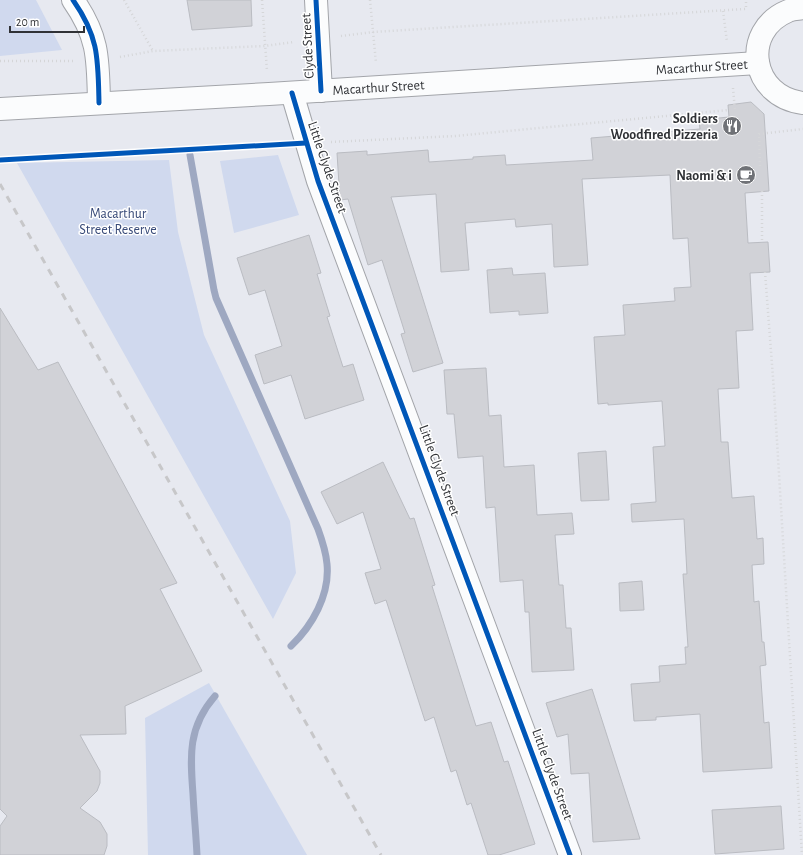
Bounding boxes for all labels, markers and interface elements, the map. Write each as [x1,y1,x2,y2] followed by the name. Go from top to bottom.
[10,8,84,34] scale bar
[299,12,317,79] street label: Clyde Street
[16,16,39,28] text: 20 m
[655,58,749,77] street label: Macarthur Street
[332,78,425,98] street label: Macarthur Street
[610,112,718,142] place label: Soldiers Woodfired Pizzeria
[721,115,743,137] restaurant icon: Soldiers Woodfired Pizzeria
[305,120,349,215] street label: Little Clyde Street
[735,164,757,186] cafe icon: Naomi & i
[676,169,732,183] place label: Naomi & i
[79,207,157,237] park label: Macarthur Street Reserve
[416,423,462,518] street label: Little Clyde Street
[529,727,575,822] street label: Little Clyde Street

